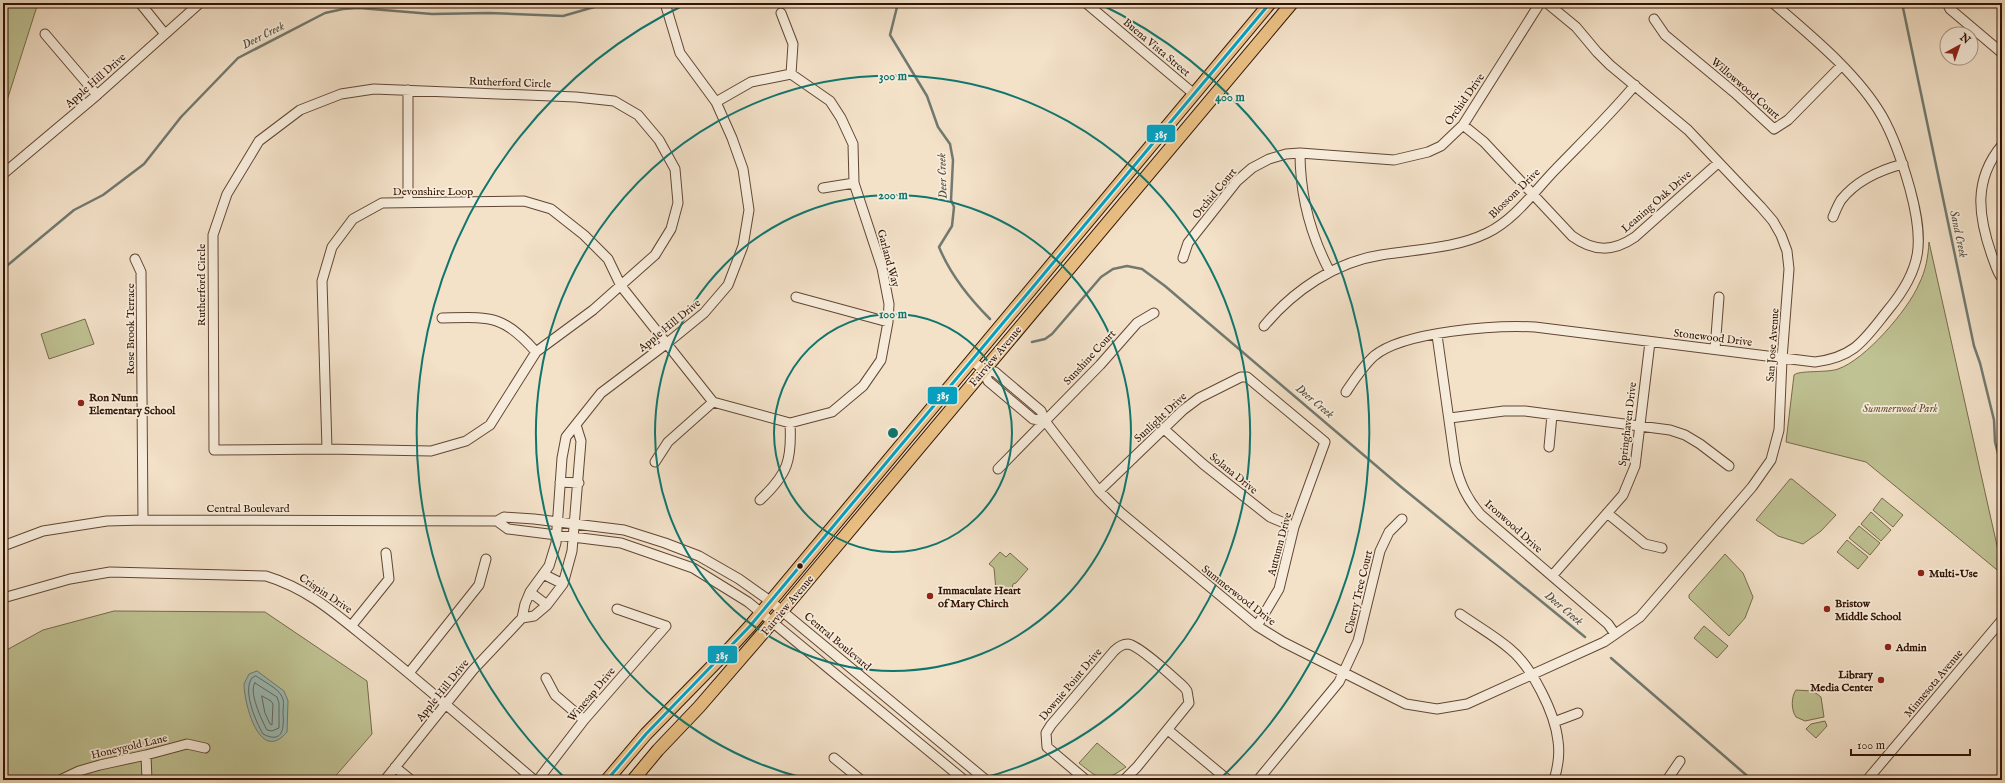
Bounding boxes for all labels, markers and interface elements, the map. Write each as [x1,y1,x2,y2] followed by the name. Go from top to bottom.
[1120,16,1193,80] street label: Buena Vista Street
[239,18,287,52] water label: Deer Creek
[1939,26,1979,66] north arrow
[1956,30,1973,48] text: N
[62,50,129,112] street label: Apple Hill Drive
[1708,55,1783,123] street label: Willowwood Court
[879,69,908,84] text: 300 m
[1442,71,1488,128] street label: Orchid Drive
[469,75,551,91] street label: Rutherford Circle
[1215,90,1246,105] text: 400 m
[1146,124,1176,143] line badge: 385
[1155,128,1167,142] text: 385
[934,153,951,199] water label: Deer Creek
[1189,165,1240,222] street label: Orchid Court
[1486,166,1543,222] street label: Blossom Drive
[1619,167,1695,236] street label: Leaning Oak Drive
[393,185,473,199] street label: Devonshire Loop
[878,188,908,203] text: 200 m
[1946,209,1971,259] water label: Sand Creek
[874,228,903,289] street label: Garland Way
[195,244,209,326] street label: Rutherford Circle
[124,283,138,375] street label: Rose Brook Terrace
[635,296,704,356] street label: Apple Hill Drive
[879,307,908,322] text: 100 m
[1763,308,1783,382] street label: San Jose Avenue
[966,324,1025,390] street label: Fairview Avenue
[1673,326,1753,350] street label: Stonewood Drive
[1061,327,1119,388] street label: Sunshine Court
[1292,381,1337,422] water label: Deer Creek
[1616,381,1640,467] street label: Springhaven Drive
[927,386,958,405] line badge: 385
[937,389,949,403] text: 385
[1131,390,1190,446] street label: Sunlight Drive
[89,391,176,418] place label: Ron Nunn Elementary School
[76,398,86,408] marker: Ron Nunn Elementary School
[1862,402,1938,416] park label: Summerwood Park
[886,426,900,440] centre of rings
[1206,450,1260,497] street label: Solana Drive
[1481,497,1545,556] street label: Ironwood Drive
[206,502,290,516] street label: Central Boulevard
[1265,511,1295,578] street label: Autumn Drive
[1342,549,1376,635] street label: Cherry Tree Court
[795,561,805,571] unlabelled marker
[1198,562,1278,629] street label: Summerwood Drive
[1929,567,1978,581] place label: Multi-Use
[1916,568,1926,578] marker: Multi-Use
[296,571,355,617] street label: Crispin Drive
[758,573,817,639] street label: Fairview Avenue
[938,584,1021,611] place label: Immaculate Heart of Mary Chirch
[1541,588,1586,629] water label: Deer Creek
[925,591,935,601] marker: Immaculate Heart of Mary Chirch
[1835,597,1902,624] place label: Bristow Middle School
[1822,604,1832,614] marker: Bristow Middle School
[801,610,874,674] street label: Central Boulevard
[1895,641,1927,655] place label: Admin
[1883,642,1893,652] marker: Admin
[707,645,738,664] line badge: 385
[1036,645,1105,724] street label: Downie Point Drive
[1901,647,1966,720] street label: Minnesota Avenue
[716,649,728,663] text: 385
[413,657,472,725] street label: Apple Hill Drive
[565,664,619,725] street label: Winesap Drive
[1810,668,1874,695] place label: Library Media Center
[1876,675,1886,685] marker: Library Media Center
[90,731,169,763] street label: Honeygold Lane
[1851,731,1970,757] scale bar
[1857,738,1885,753] text: 100 m

